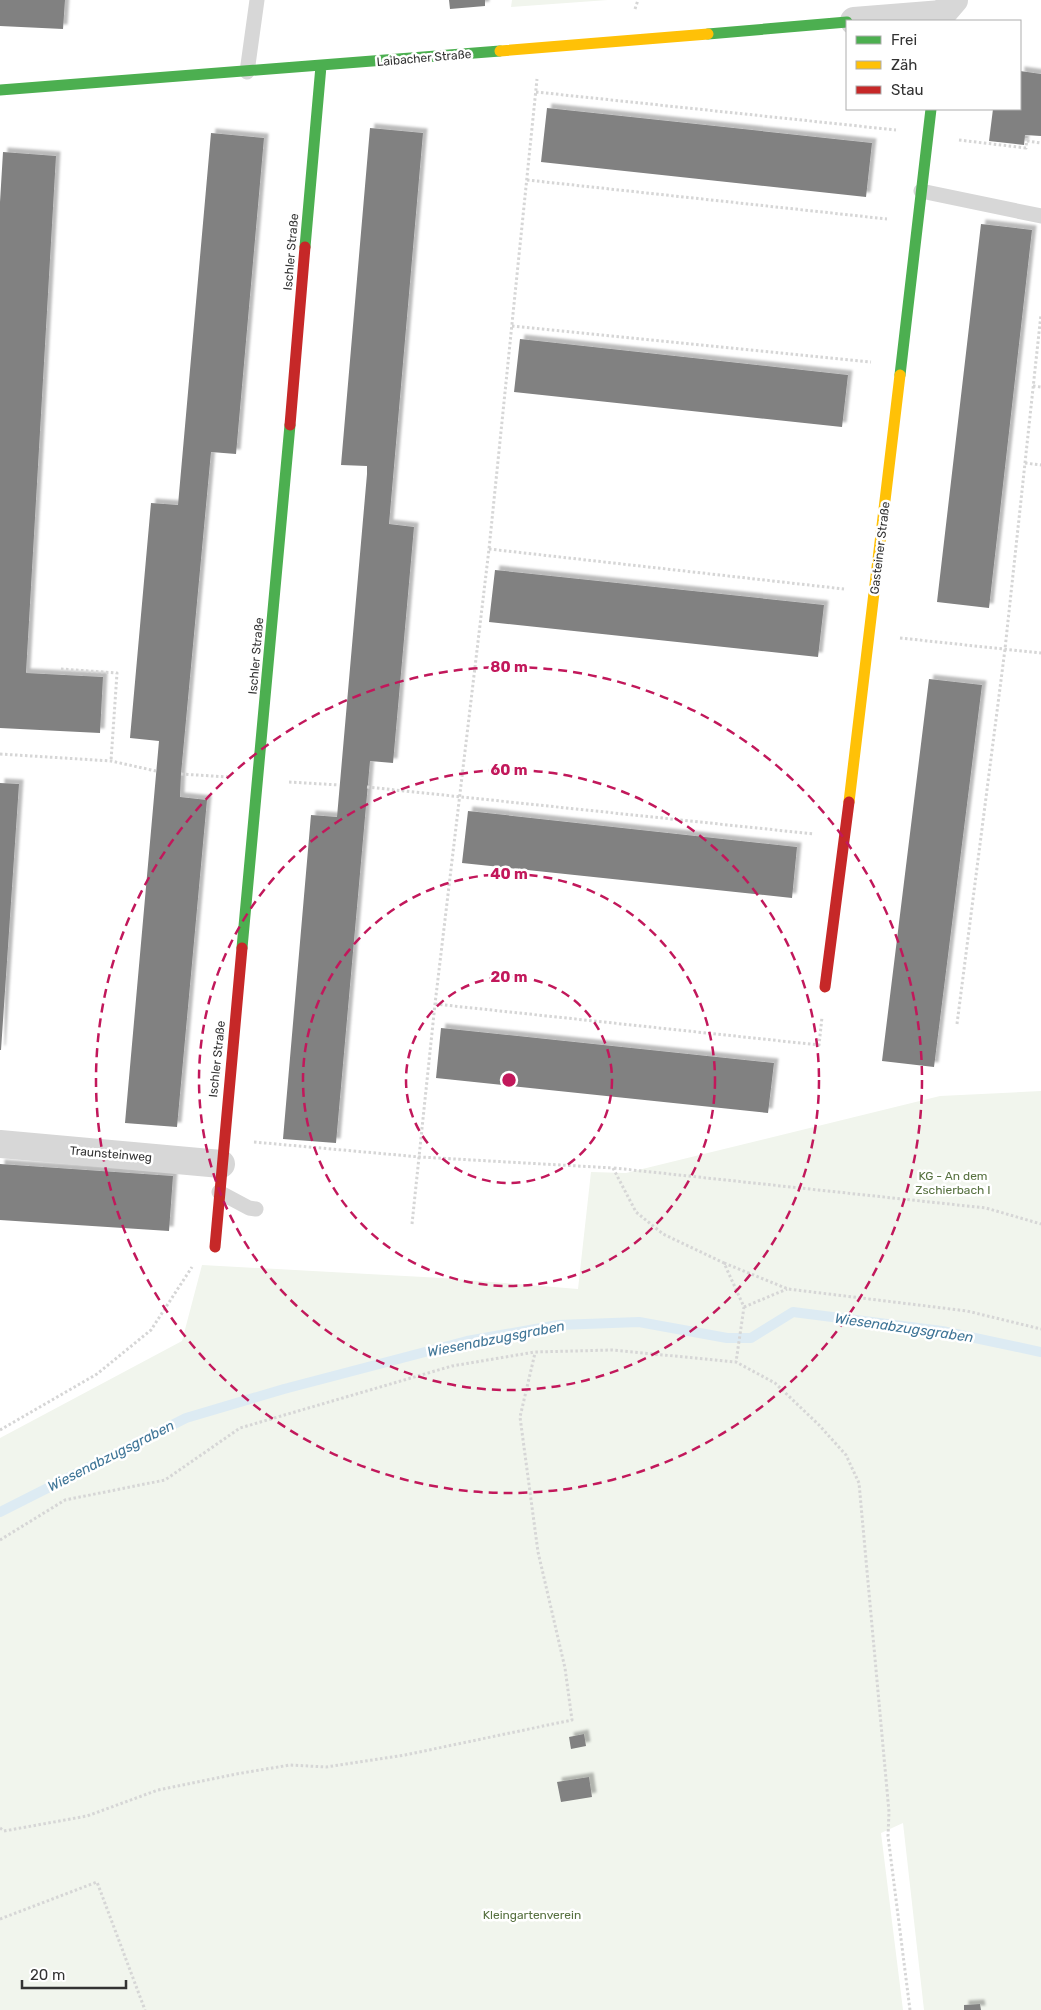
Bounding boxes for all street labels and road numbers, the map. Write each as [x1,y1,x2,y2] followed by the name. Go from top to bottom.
[376,47,472,69] street label: Laibacher Straße
[281,213,301,291] street label: Ischler Straße
[867,500,893,595] street label: Gasteiner Straße
[246,617,266,695] street label: Ischler Straße
[206,1020,228,1098] street label: Ischler Straße
[69,1143,153,1165] street label: Traunsteinweg

